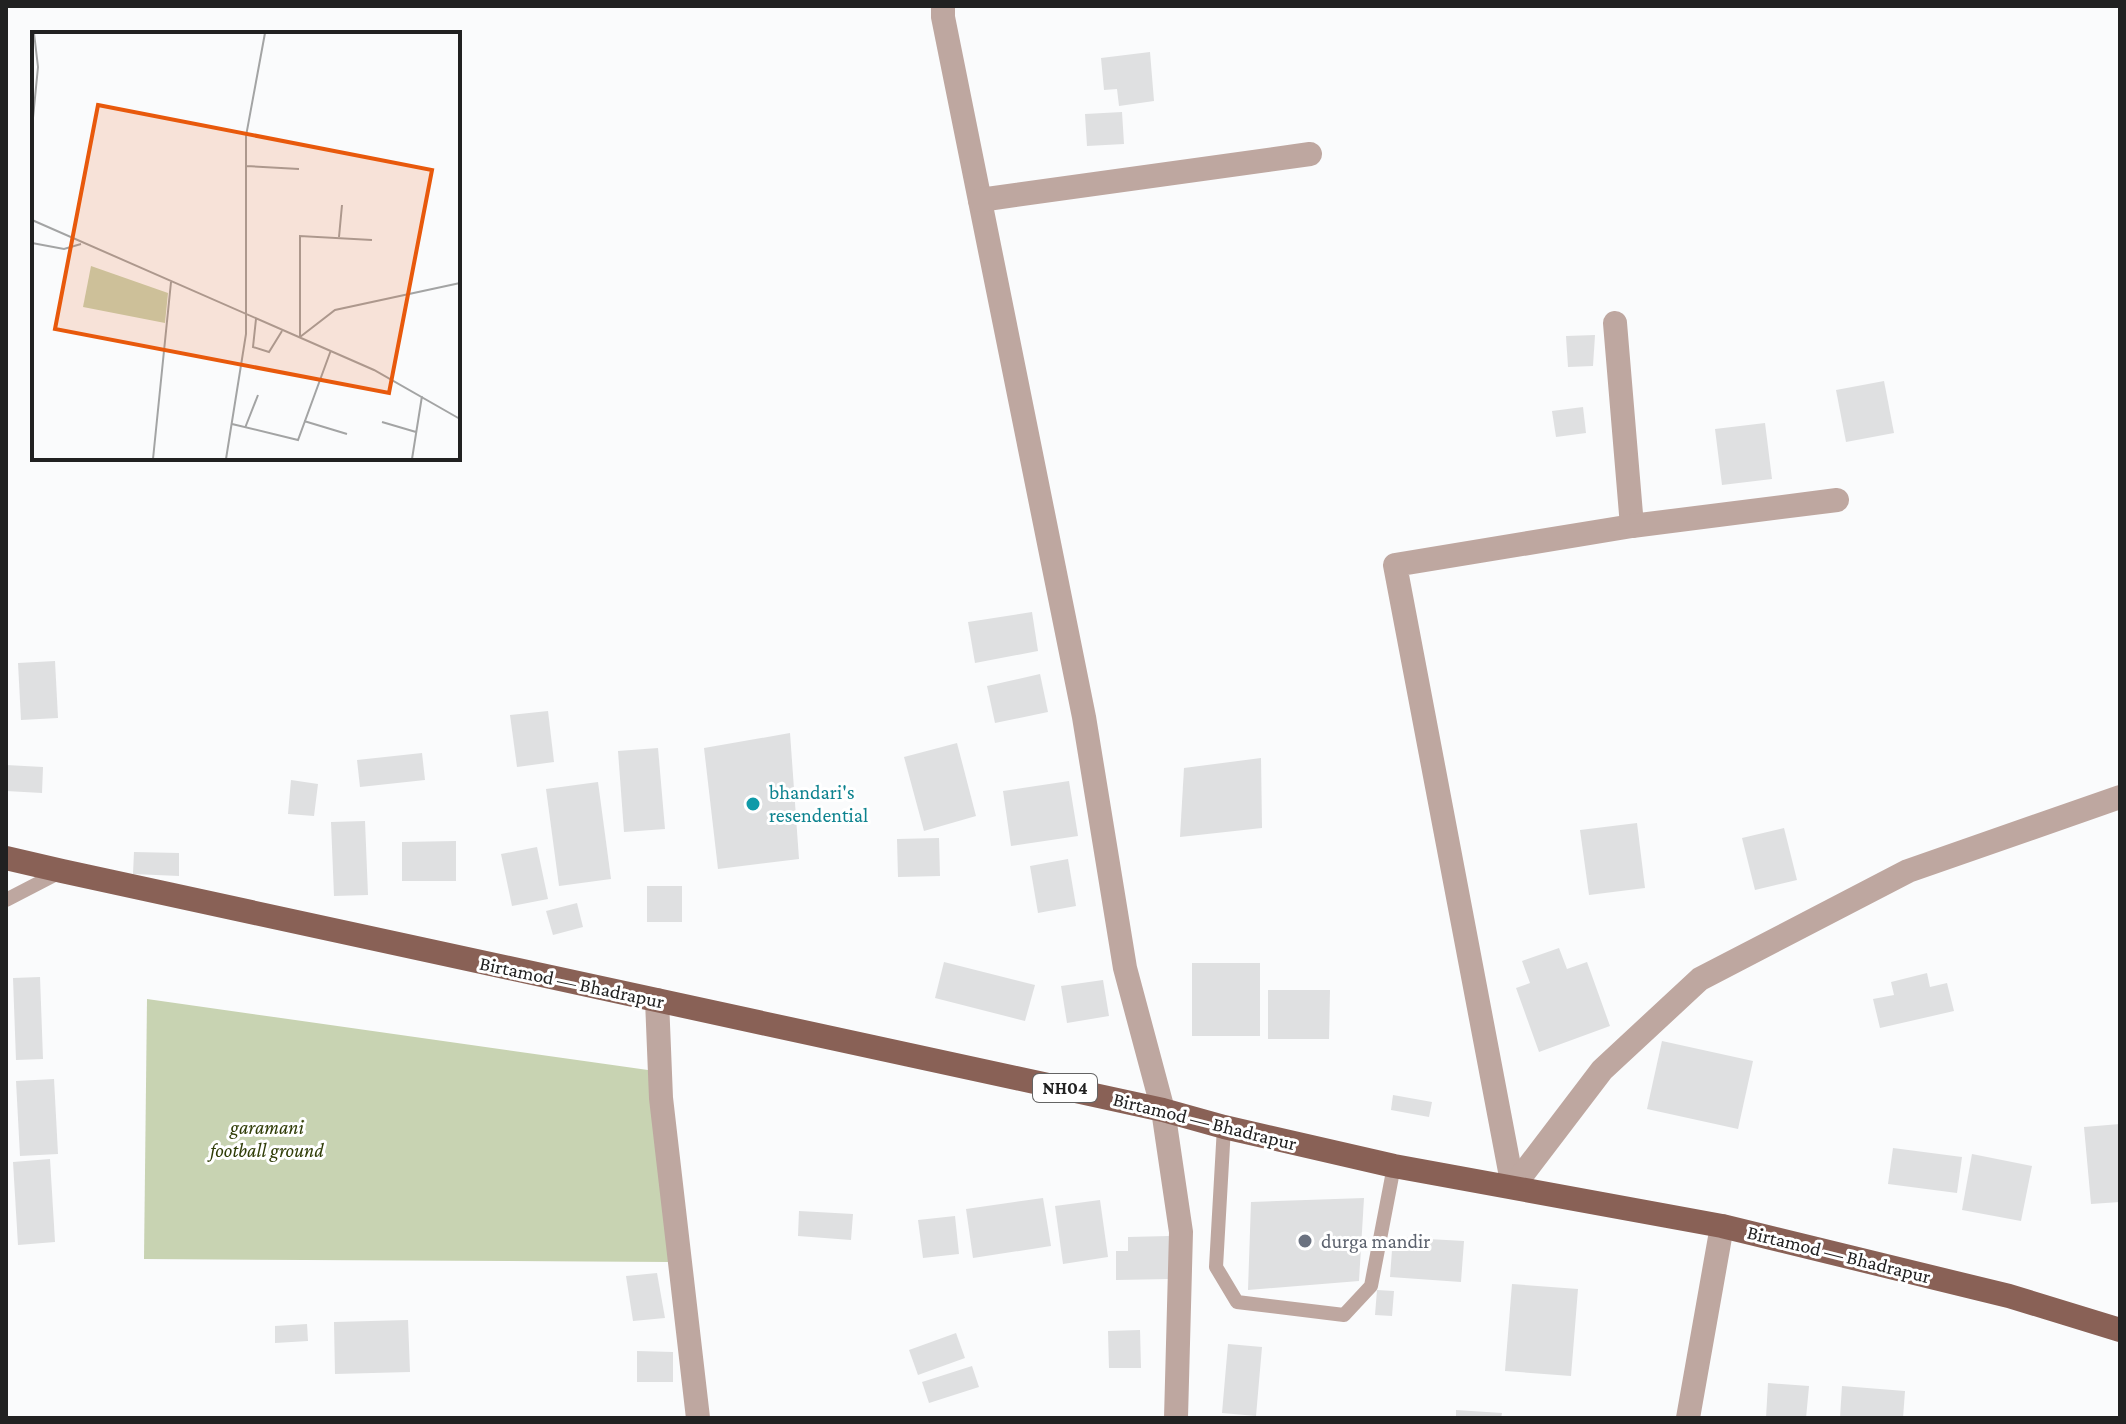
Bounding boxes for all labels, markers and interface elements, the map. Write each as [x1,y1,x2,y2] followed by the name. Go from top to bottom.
[32,32,460,460] inset map
[769,781,868,826] place label: bhandari's resendential
[744,795,762,813] marker: bhandari's resendential
[477,952,666,1013] street label: Birtamod — Bhadrapur
[1033,1074,1097,1102] road number: NH04
[1111,1088,1299,1155] street label: Birtamod — Bhadrapur
[207,1116,324,1162] park label: garamani football ground
[1745,1221,1933,1288] street label: Birtamod — Bhadrapur
[1321,1230,1430,1253] place label: durga mandir
[1296,1232,1314,1250] marker: durga mandir

